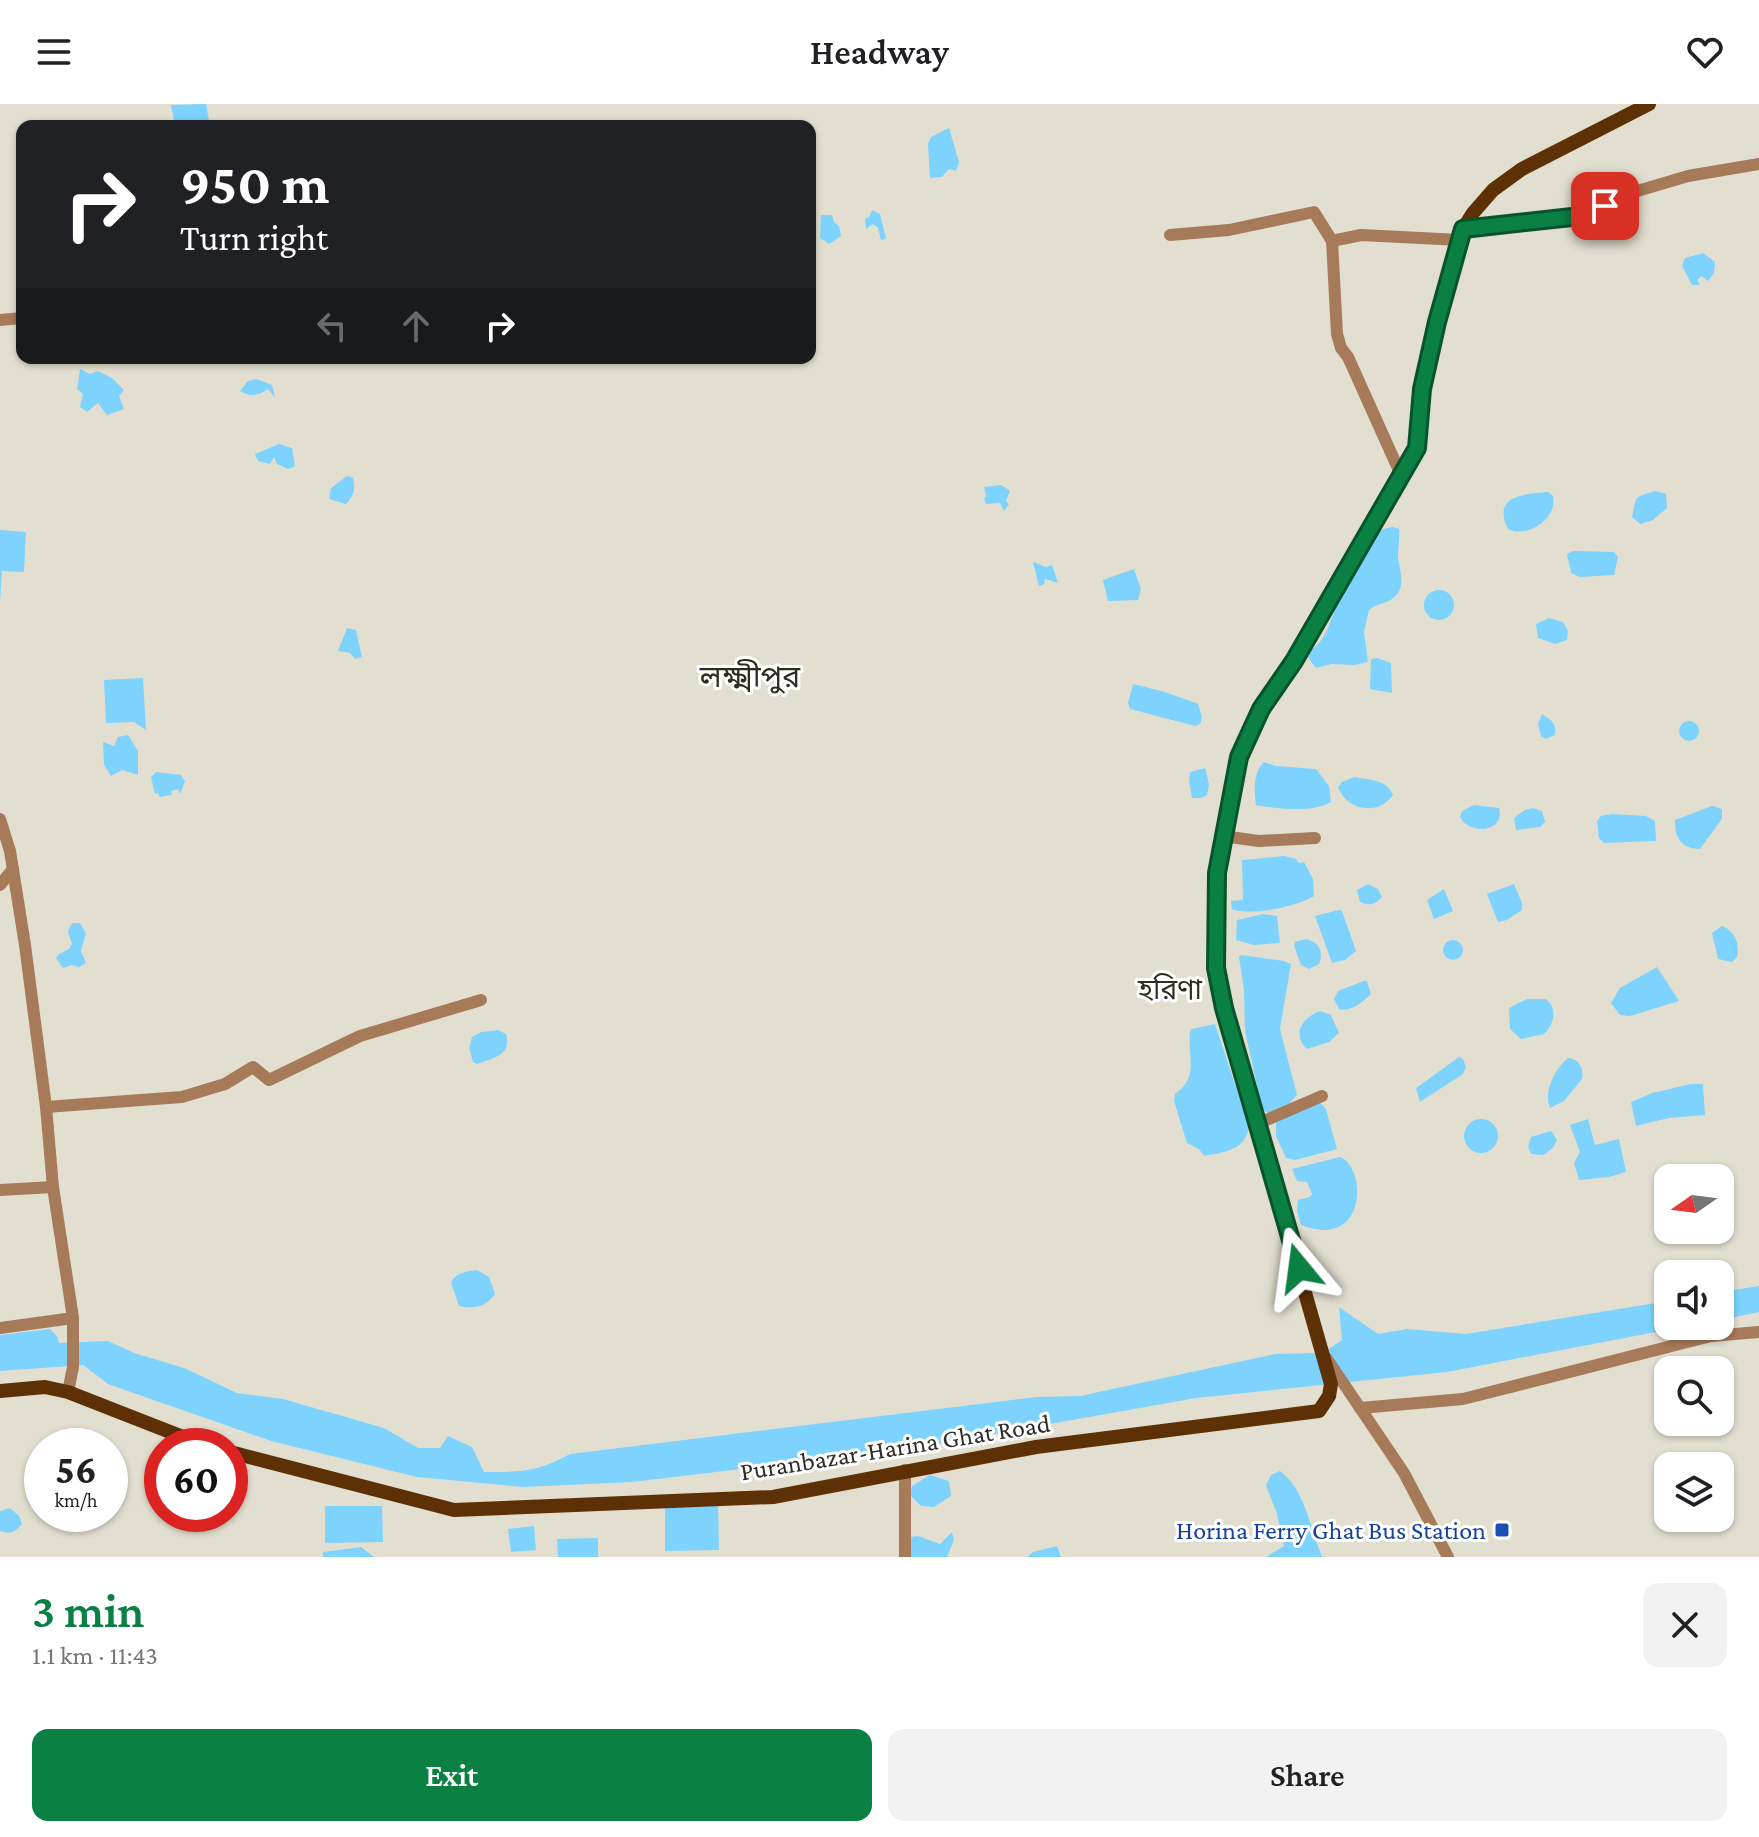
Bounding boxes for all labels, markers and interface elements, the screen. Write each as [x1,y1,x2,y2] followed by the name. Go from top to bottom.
[32,30,76,74] icon: menu
[1683,30,1727,74] icon: heart
[810,32,949,72] text: Headway
[48,152,152,256] icon: right
[180,153,329,215] text: 950 m
[1571,172,1639,240] pin
[1583,184,1627,228] icon: arrive
[180,218,328,258] text: Turn right
[310,304,354,348] icon: left
[394,304,438,348] icon: ahead
[478,304,522,348] icon: right
[699,659,801,694] district label: লক্ষ্মীপুর
[1137,973,1202,1005] district label: হরিণা
[1654,1164,1734,1244] north arrow
[1654,1164,1734,1532] map controls
[1257,1226,1341,1310] position arrow
[1654,1260,1734,1340] button: sound
[1654,1356,1734,1436] button: search
[738,1409,1052,1486] street label: Puranbazar-Harina Ghat Road
[144,1428,248,1532] speed limit sign: 60
[55,1447,97,1492] text: 56
[1654,1452,1734,1532] button: layers
[54,1489,98,1511] text: km/h
[1176,1516,1486,1545] place label: Horina Ferry Ghat Bus Station
[1493,1521,1511,1539] marker: Horina Ferry Ghat Bus Station
[1643,1583,1727,1667] button: close
[32,1584,144,1637] text: 3 min
[32,1641,158,1670] text: 1.1 km · 11:43
[32,1729,872,1821] button: Exit
[888,1729,1727,1821] button: Share

